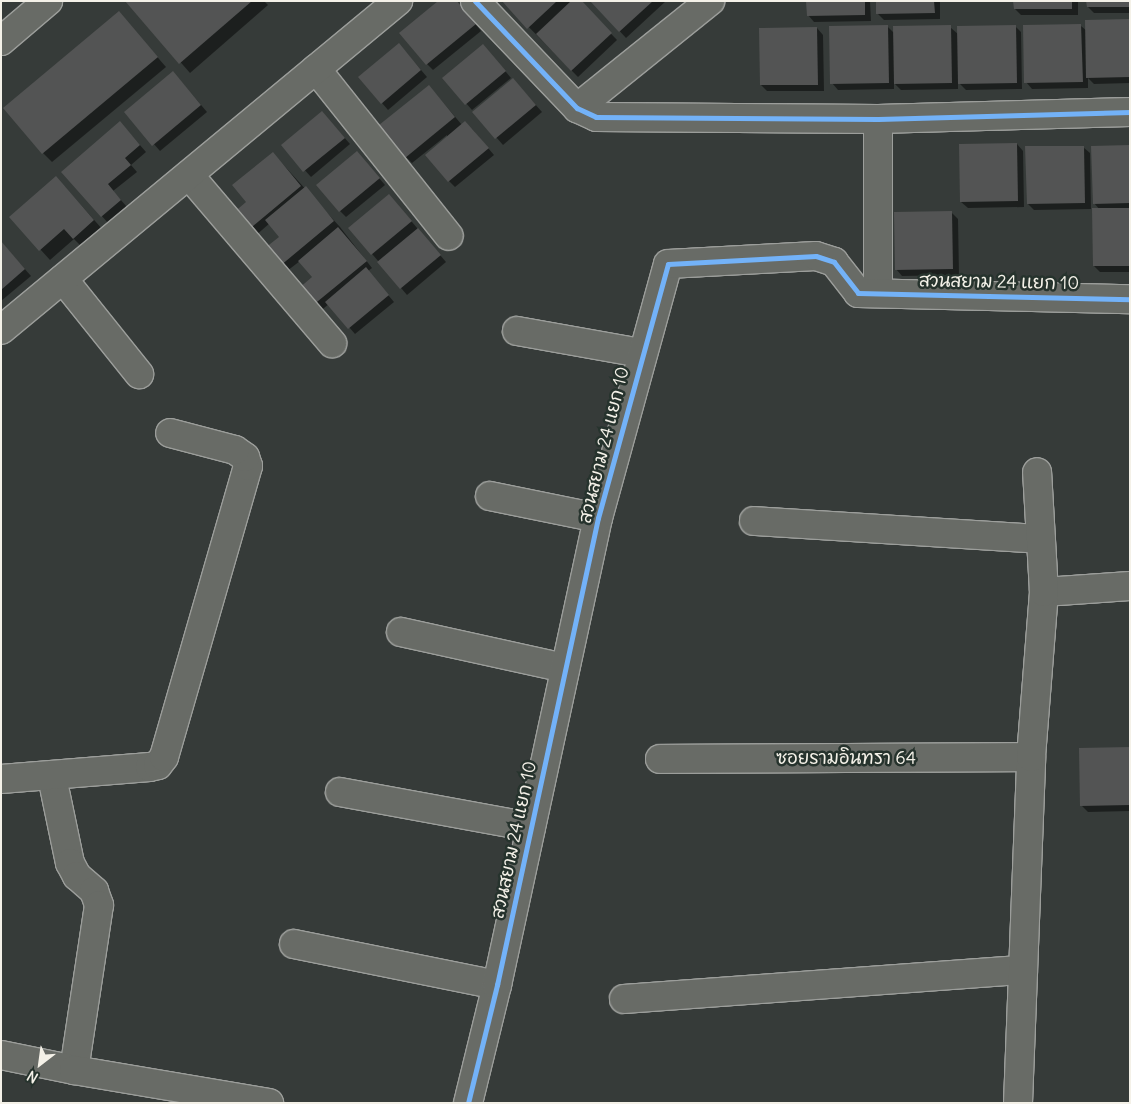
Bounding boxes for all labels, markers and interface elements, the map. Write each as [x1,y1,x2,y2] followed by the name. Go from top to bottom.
[919,270,1079,294] street label: สวนสยาม 24 แยก 10
[574,365,634,525] street label: สวนสยาม 24 แยก 10
[776,747,916,769] street label: ซอยรามอินทรา 64
[487,759,541,921] street label: สวนสยาม 24 แยก 10
[15,1039,65,1089] north arrow
[24,1067,41,1087] text: N

